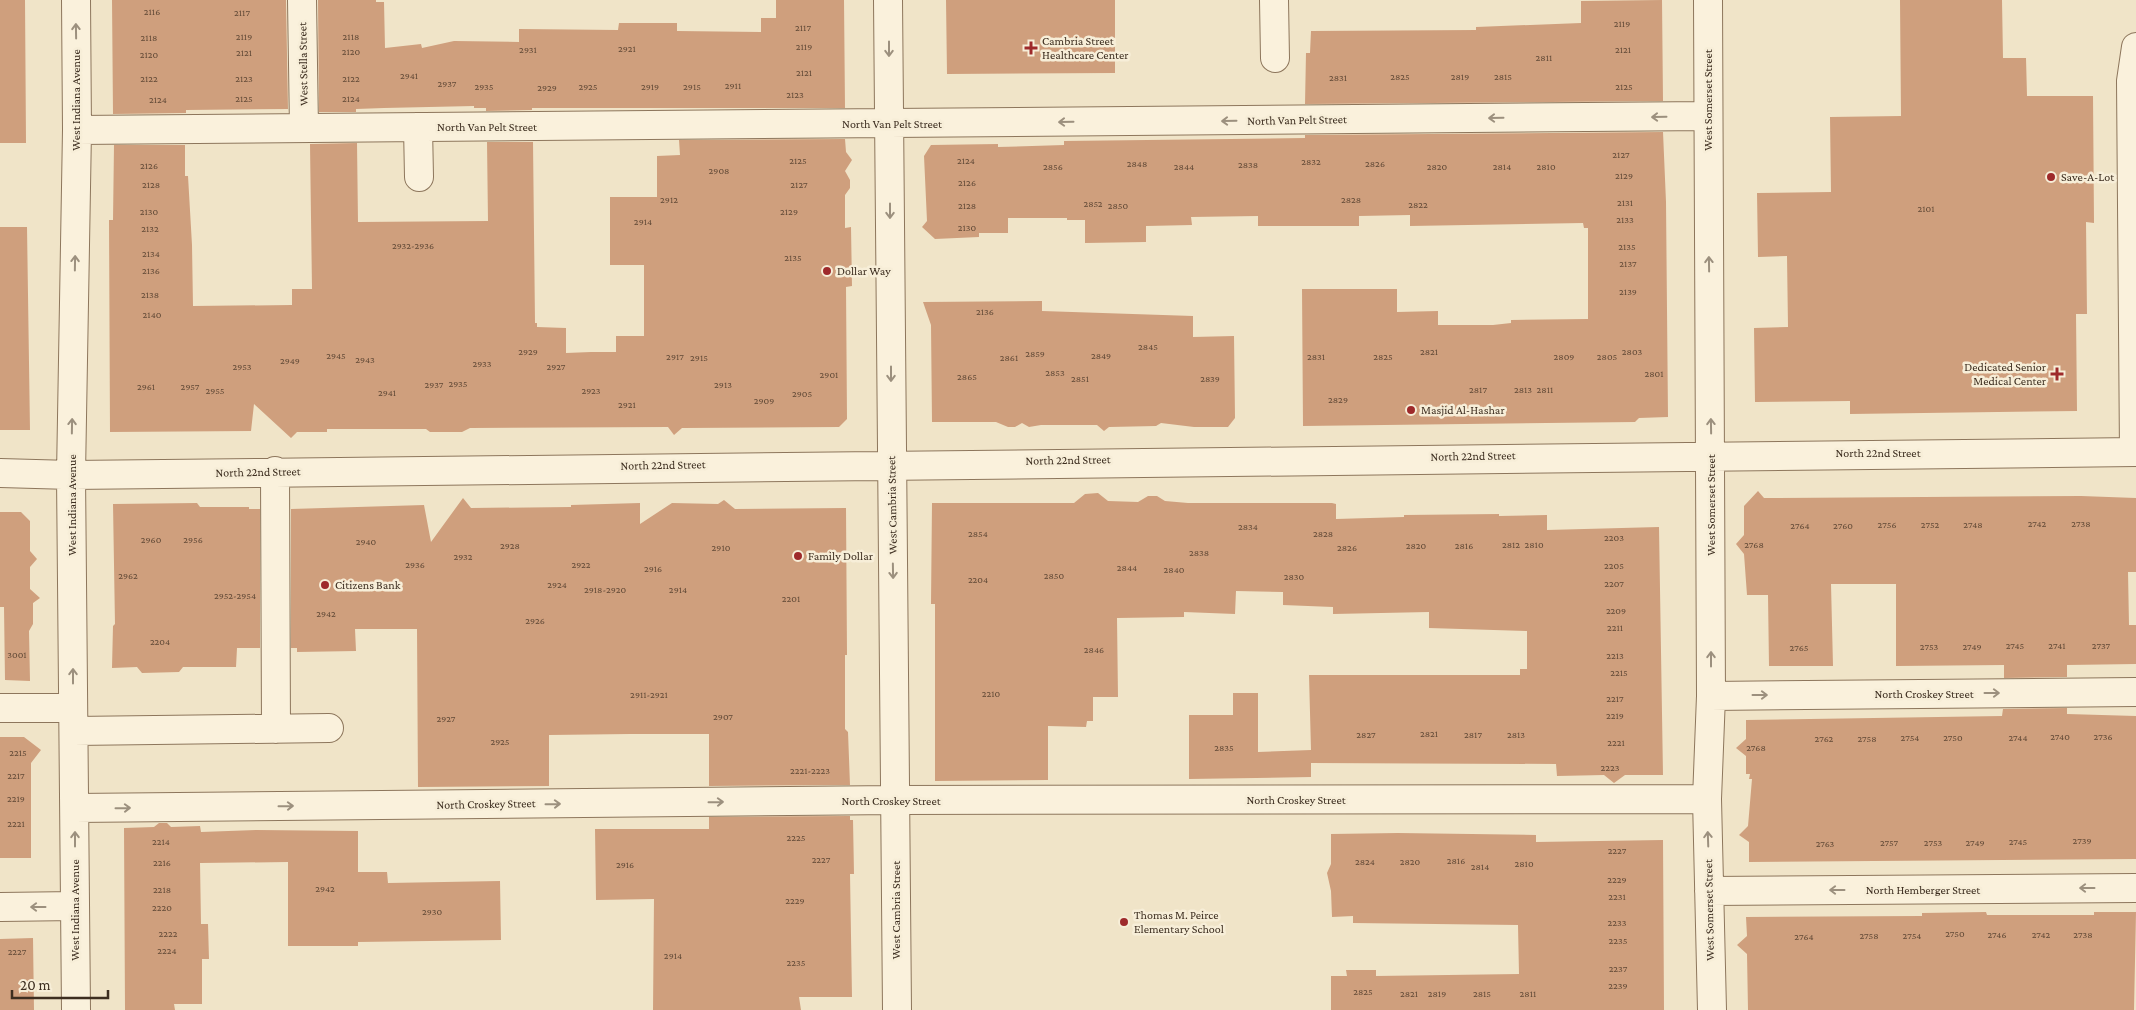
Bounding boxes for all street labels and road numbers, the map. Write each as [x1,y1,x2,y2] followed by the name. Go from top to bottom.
[295,21,311,106] street label: West Stella Street
[1701,48,1715,151] street label: West Somerset Street
[69,49,83,151] street label: West Indiana Avenue
[1247,112,1348,128] street label: North Van Pelt Street
[842,117,943,131] street label: North Van Pelt Street
[437,120,538,134] street label: North Van Pelt Street
[1835,446,1922,460] street label: North 22nd Street
[1430,448,1517,464] street label: North 22nd Street
[1025,452,1112,468] street label: North 22nd Street
[1704,453,1718,556] street label: West Somerset Street
[65,454,79,556] street label: West Indiana Avenue
[884,455,900,554] street label: West Cambria Street
[620,457,707,473] street label: North 22nd Street
[215,464,302,480] street label: North 22nd Street
[1874,687,1975,701] street label: North Croskey Street
[1246,793,1347,807] street label: North Croskey Street
[841,794,942,808] street label: North Croskey Street
[436,796,537,812] street label: North Croskey Street
[1701,858,1717,961] street label: West Somerset Street
[68,859,82,961] street label: West Indiana Avenue
[889,860,903,959] street label: West Cambria Street
[1866,883,1981,897] street label: North Hemberger Street

